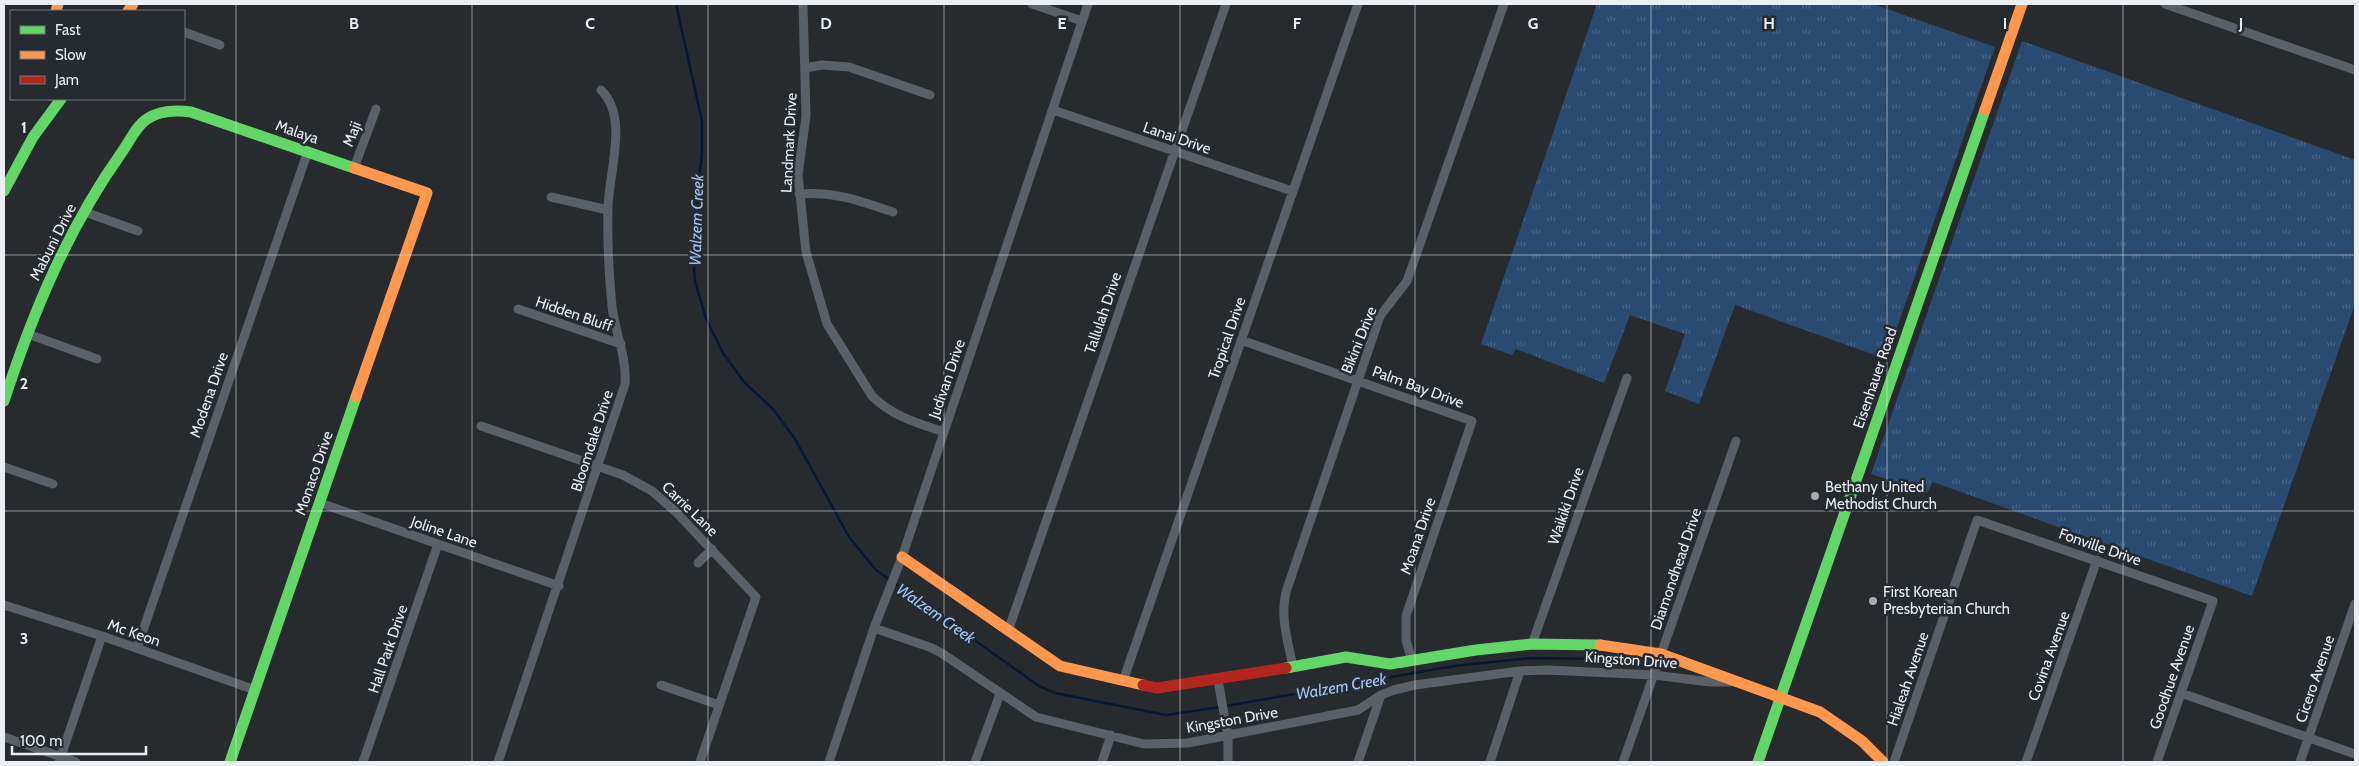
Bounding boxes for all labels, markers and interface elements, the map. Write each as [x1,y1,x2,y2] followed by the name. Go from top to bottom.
[10,10,185,100] legend
[349,14,359,33] text: B
[585,14,595,33] text: C
[820,14,832,33] text: D
[1057,14,1067,33] text: E
[1293,14,1302,33] text: F
[1528,14,1538,33] text: G
[1763,14,1775,33] text: H
[2003,14,2007,33] text: I
[2238,14,2243,33] text: J
[55,21,80,39] text: Fast
[55,46,86,64] text: Slow
[54,71,79,89] text: Jam
[777,92,801,194] street label: Landmark Drive
[273,116,322,148] street label: Malaya
[21,118,27,137] text: 1
[1141,118,1214,158] street label: Lanai Drive
[339,119,365,149] street label: Maji
[685,173,708,266] water label: Walzem Creek
[26,200,80,284] street label: Mabuni Drive
[1081,270,1125,356] street label: Tallulah Drive
[533,292,615,336] street label: Hidden Bluff
[1205,294,1250,381] street label: Tropical Drive
[1337,304,1381,376] street label: Bikini Drive
[1849,325,1901,431] street label: Eisenhauer Road
[925,337,969,422] street label: Judivan Drive
[186,350,232,440] street label: Modena Drive
[1370,362,1467,412] street label: Palm Bay Drive
[20,374,28,393] text: 2
[567,388,617,494] street label: Bloomdale Drive
[291,428,337,517] street label: Monaco Drive
[1544,465,1588,547] street label: Waikiki Drive
[658,478,722,540] street label: Carrie Lane
[1825,478,1937,513] place label: Bethany United Methodist Church
[1809,490,1821,502] marker: Bethany United Methodist Church
[1396,495,1440,577] street label: Moana Drive
[1647,505,1705,632] street label: Diamondhead Drive
[408,512,480,552] street label: Joline Lane
[2056,525,2144,570] street label: Fonville Drive
[893,579,980,648] water label: Walzem Creek
[1883,583,2010,618] place label: First Korean Presbyterian Church
[1867,595,1879,607] marker: First Korean Presbyterian Church
[364,602,412,695] street label: Hall Park Drive
[2024,608,2074,703] street label: Covina Avenue
[105,616,163,650] street label: Mc Keon
[2146,622,2198,732] street label: Goodhue Avenue
[20,629,28,648] text: 3
[1883,629,1933,728] street label: Hialeah Avenue
[2292,633,2338,725] street label: Cicero Avenue
[1584,648,1678,672] street label: Kingston Drive
[1294,669,1389,704] water label: Walzem Creek
[1185,703,1280,737] street label: Kingston Drive
[12,724,146,756] scale bar
[20,732,62,750] text: 100 m

